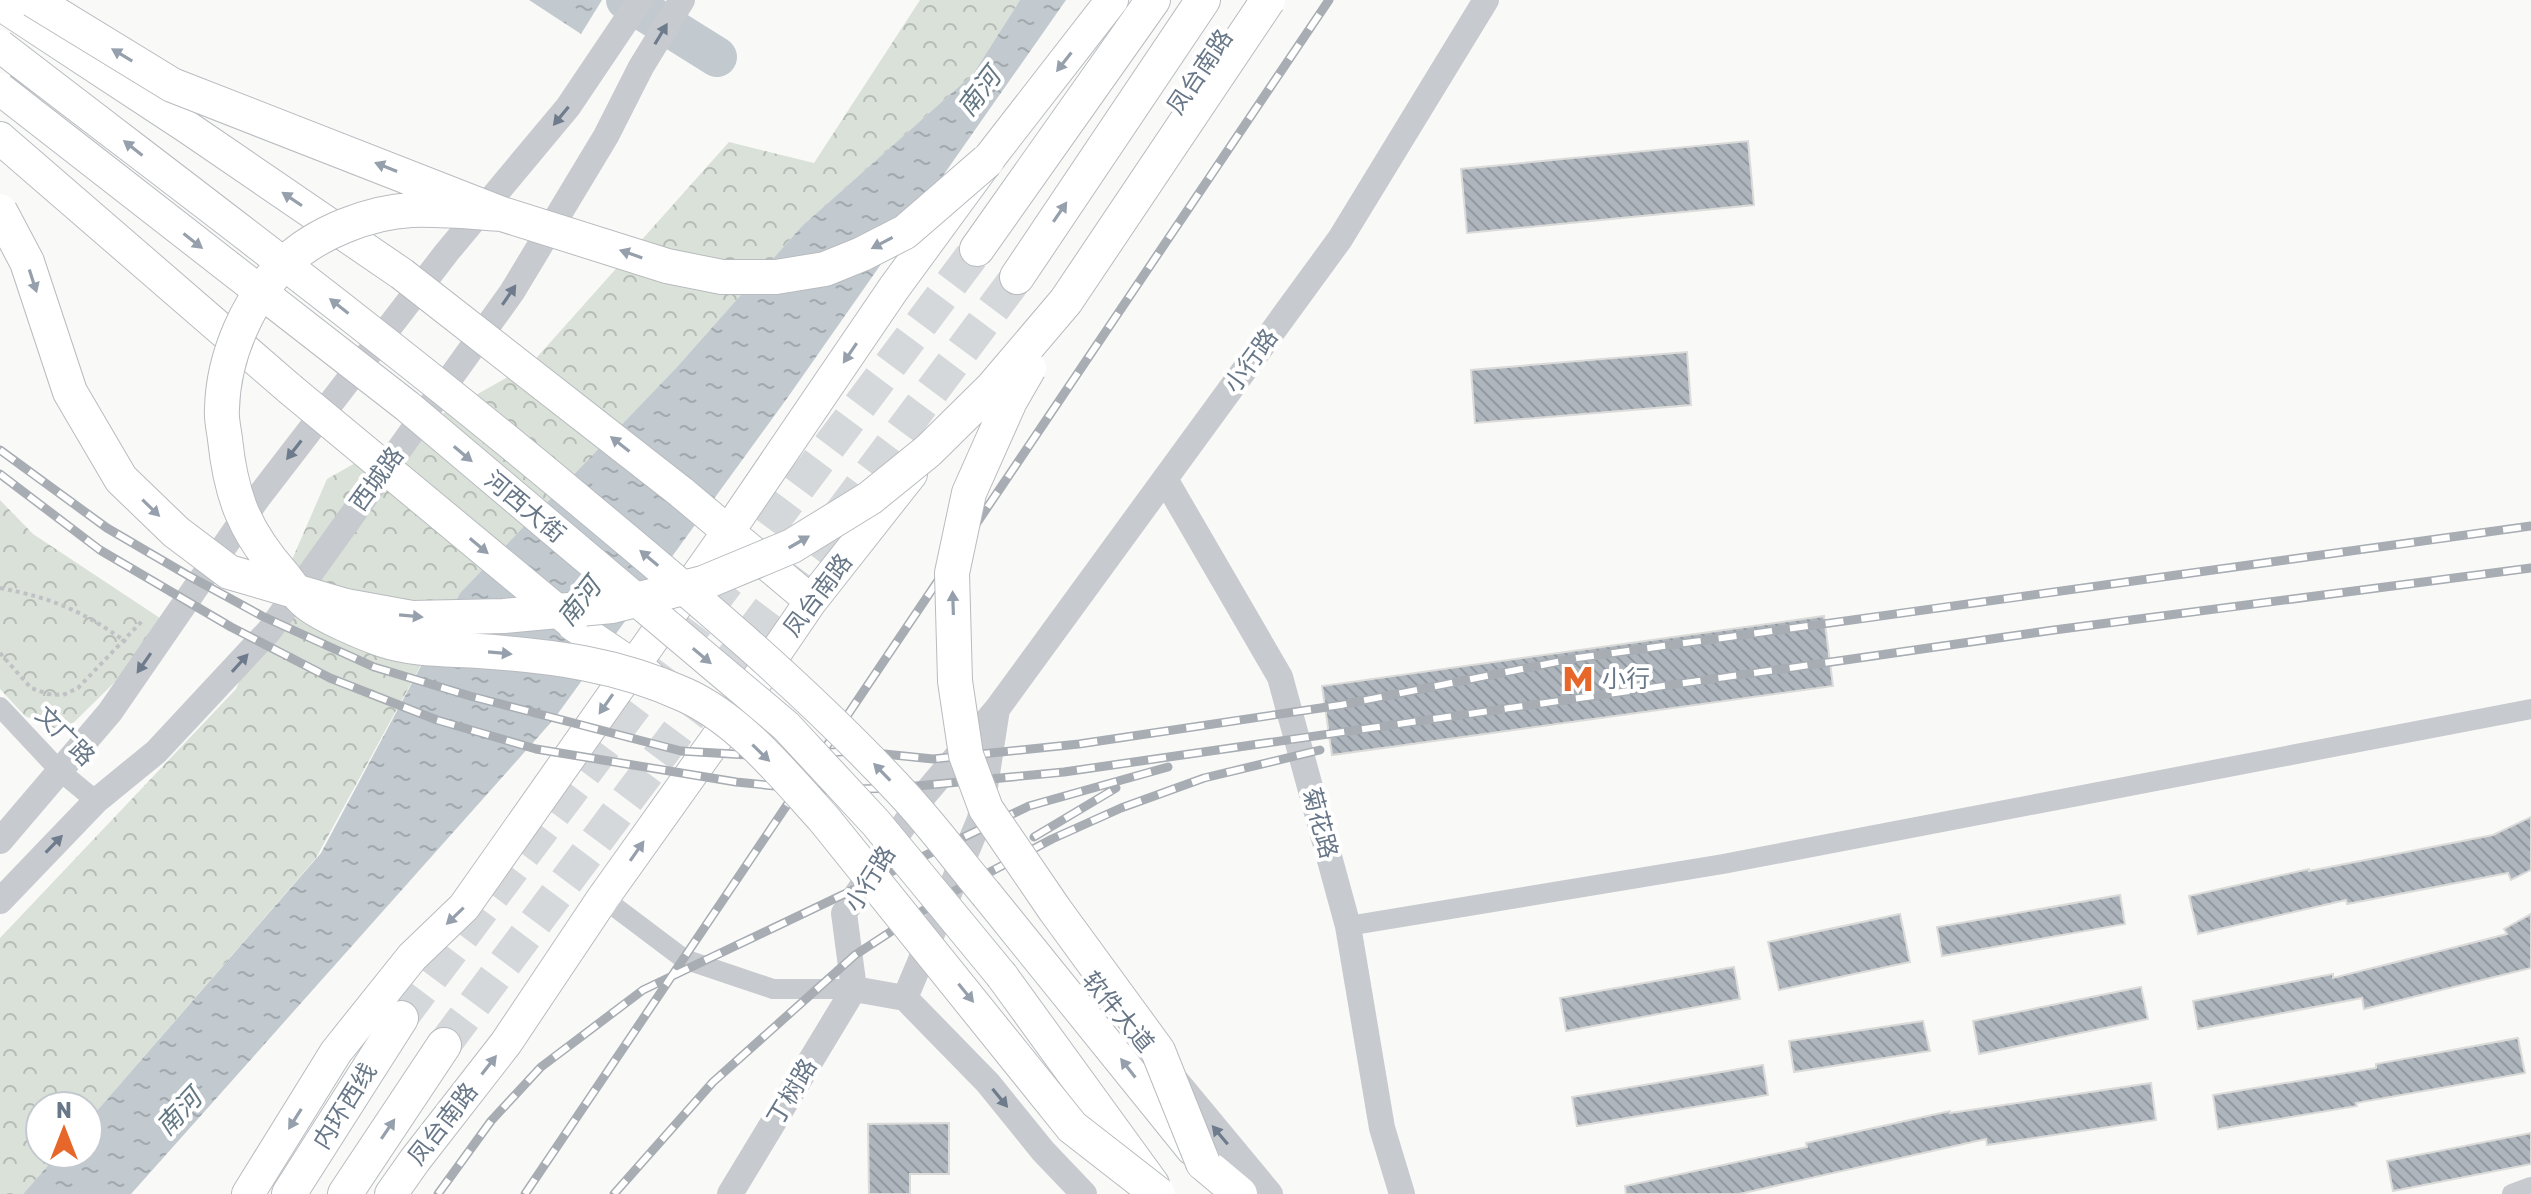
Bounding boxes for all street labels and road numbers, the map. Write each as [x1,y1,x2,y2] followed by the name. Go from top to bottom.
[1162,24,1238,120] street label: 凤台南路
[1219,324,1283,398] street label: 小行路
[345,442,409,516] street label: 西城路
[479,465,571,549] street label: 河西大街
[778,548,858,642] street label: 凤台南路
[30,701,100,771] street label: 文广路
[1297,785,1343,861] street label: 菊花路
[839,841,901,917] street label: 小行路
[1076,966,1160,1058] street label: 软件大道
[761,1054,823,1130] street label: 丁树路
[308,1058,382,1154] street label: 内环西线
[402,1078,484,1170] street label: 凤台南路

